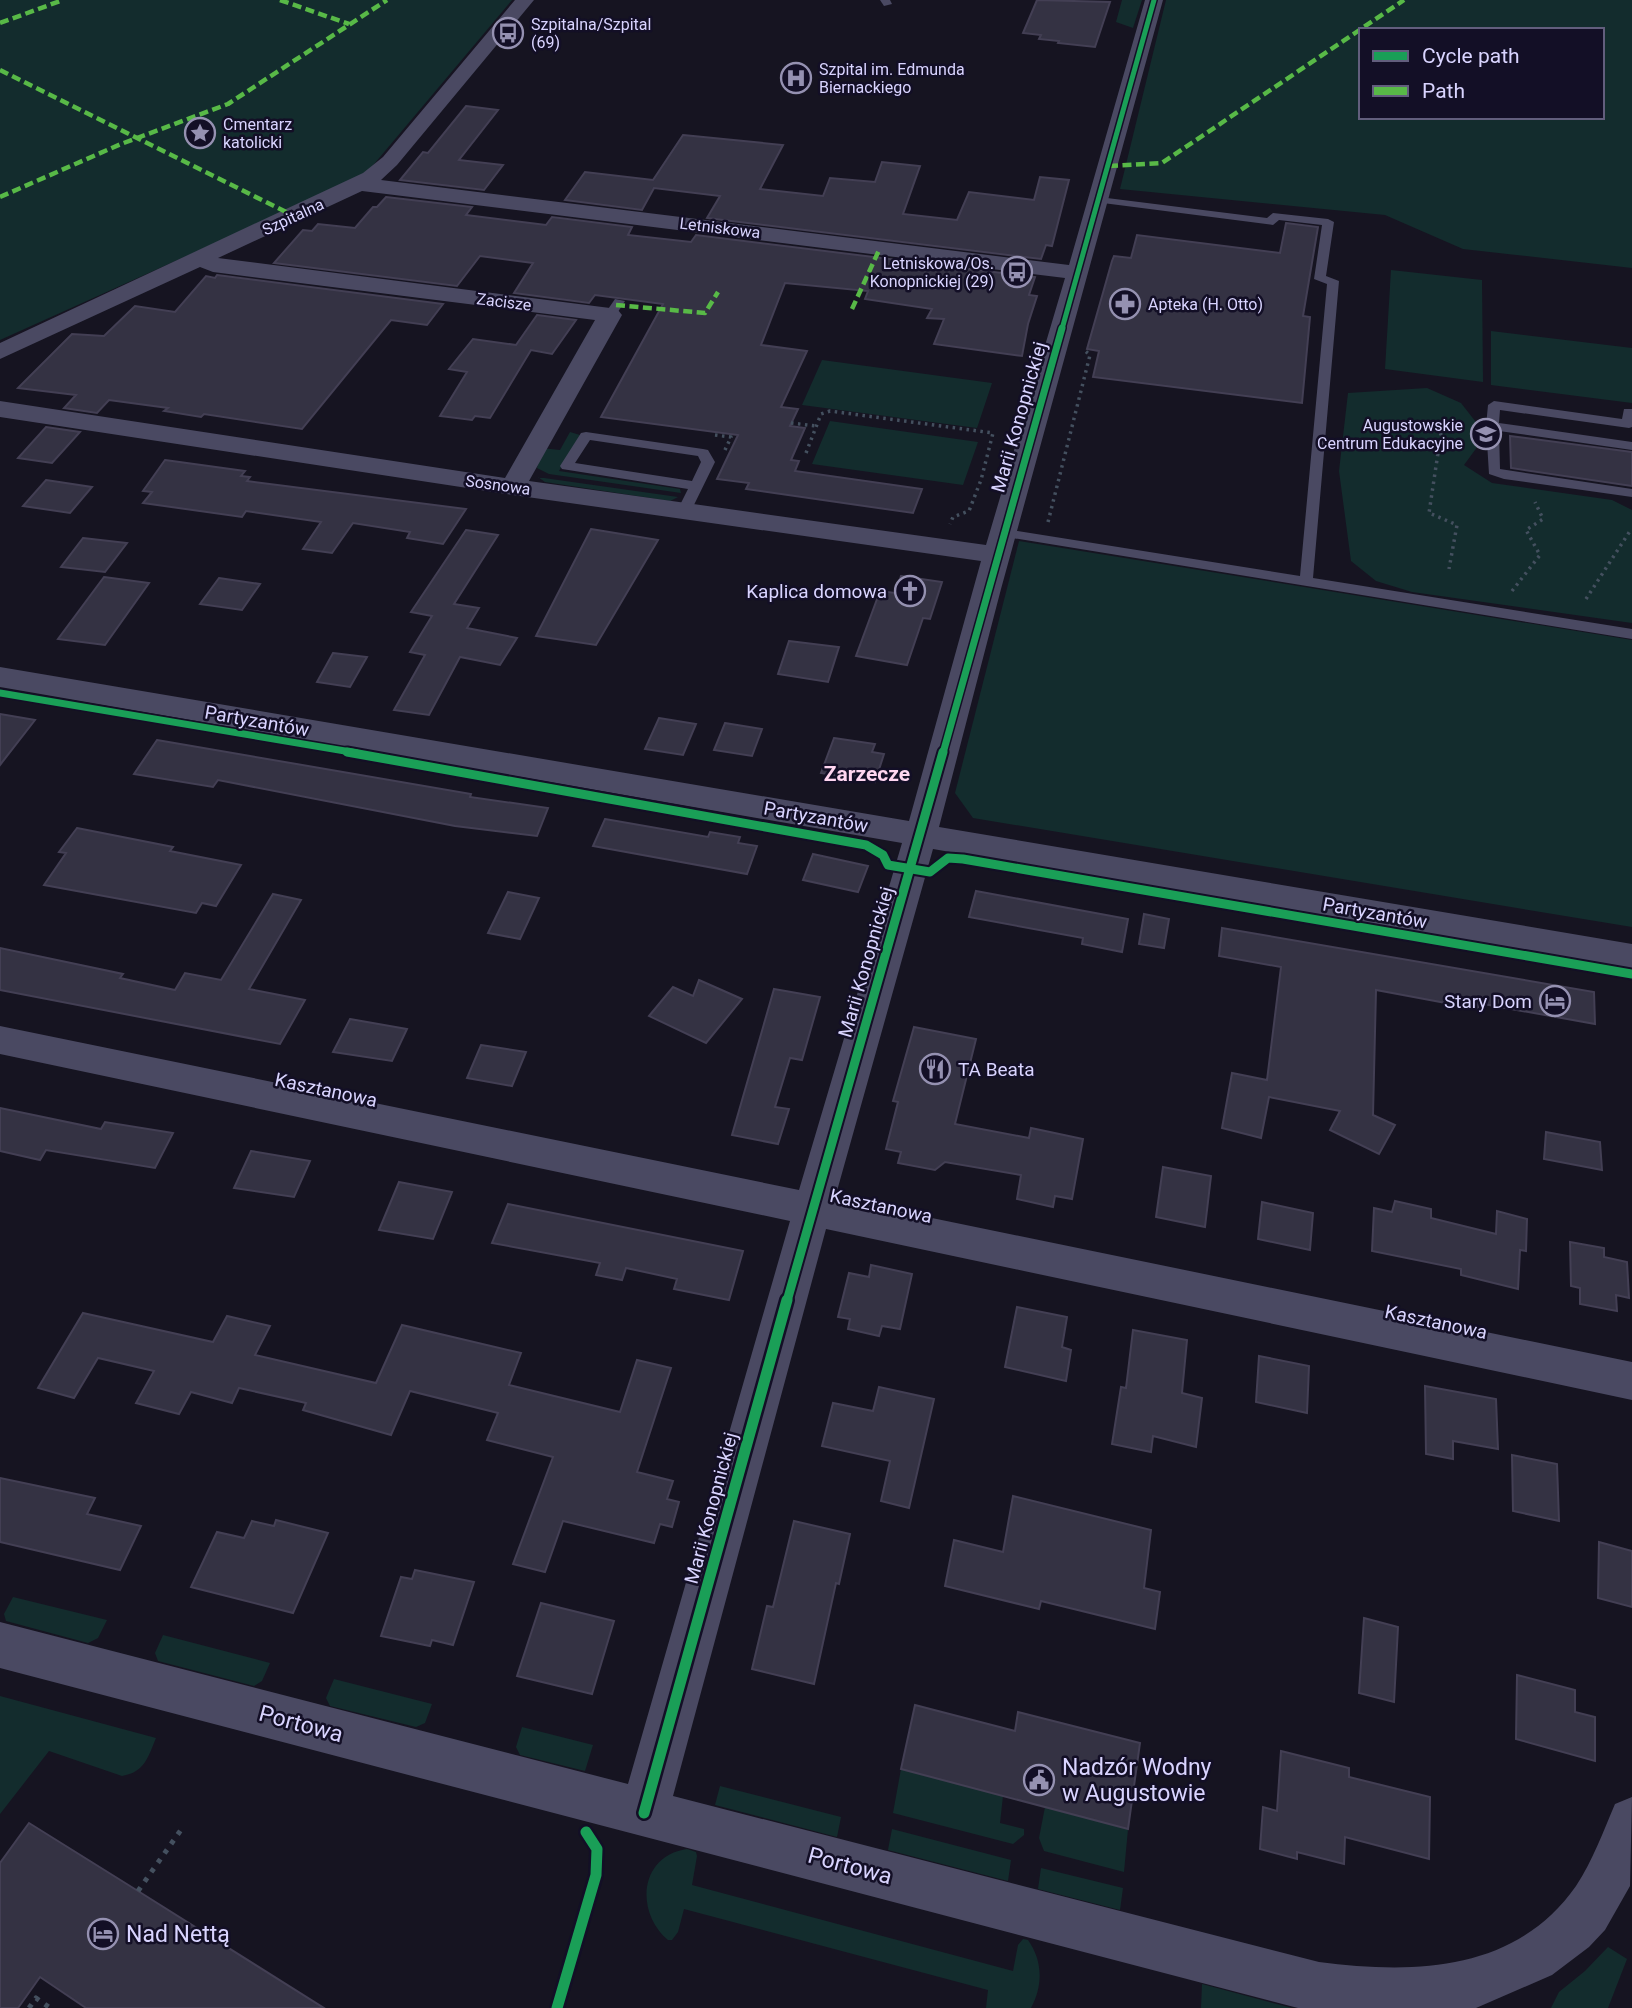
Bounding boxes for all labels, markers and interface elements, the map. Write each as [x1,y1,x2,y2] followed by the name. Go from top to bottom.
[531,15,651,52] place label: Szpitalna/Szpital (69)
[491,16,525,50] bus stop icon: Szpitalna/Szpital (69)
[1359,28,1604,119] legend
[1422,44,1520,68] text: Cycle path
[819,60,965,97] place label: Szpital im. Edmunda Biernackiego
[779,61,813,95] hospital icon: Szpital im. Edmunda Biernackiego
[1422,79,1465,103] text: Path
[223,115,292,152] place label: Cmentarz katolicki
[183,116,217,150] place icon: Cmentarz katolicki
[259,195,327,239] street label: Szpitalna
[679,214,761,242] street label: Letniskowa
[870,254,994,291] place label: Letniskowa/Os. Konopnickiej (29)
[1000,255,1034,289] bus stop icon: Letniskowa/Os. Konopnickiej (29)
[1108,287,1142,321] pharmacy icon: Apteka (H. Otto)
[475,289,533,315] street label: Zacisze
[1148,295,1263,314] place label: Apteka (H. Otto)
[986,339,1052,495] street label: Marii Konopnickiej
[1317,416,1463,453] place label: Augustowskie Centrum Edukacyjne
[1469,417,1503,451] school or university icon: Augustowskie Centrum Edukacyjne
[464,471,532,499] street label: Sosnowa
[893,574,927,608] church icon: Kaplica domowa
[746,580,887,603] place label: Kaplica domowa
[203,700,311,742] street label: Partyzantów
[824,762,910,786] district label: Zarzecze
[762,796,870,838] street label: Partyzantów
[833,884,899,1040] street label: Marii Konopnickiej
[1321,892,1429,934] street label: Partyzantów
[1538,984,1572,1018] hotel icon: Stary Dom
[1444,990,1532,1013] place label: Stary Dom
[918,1052,952,1086] restaurant icon: TA Beata
[958,1058,1035,1081] place label: TA Beata
[273,1068,379,1112] street label: Kasztanowa
[828,1184,934,1228] street label: Kasztanowa
[1383,1300,1489,1344] street label: Kasztanowa
[680,1430,742,1586] street label: Marii Konopnickiej
[256,1700,346,1748] street label: Portowa
[1062,1754,1212,1807] place label: Nadzór Wodny w Augustowie
[1022,1763,1056,1797] public building icon: Nadzór Wodny w Augustowie
[805,1842,895,1890] street label: Portowa
[86,1917,120,1951] hotel icon: Nad Nettą
[126,1921,230,1948] place label: Nad Nettą

